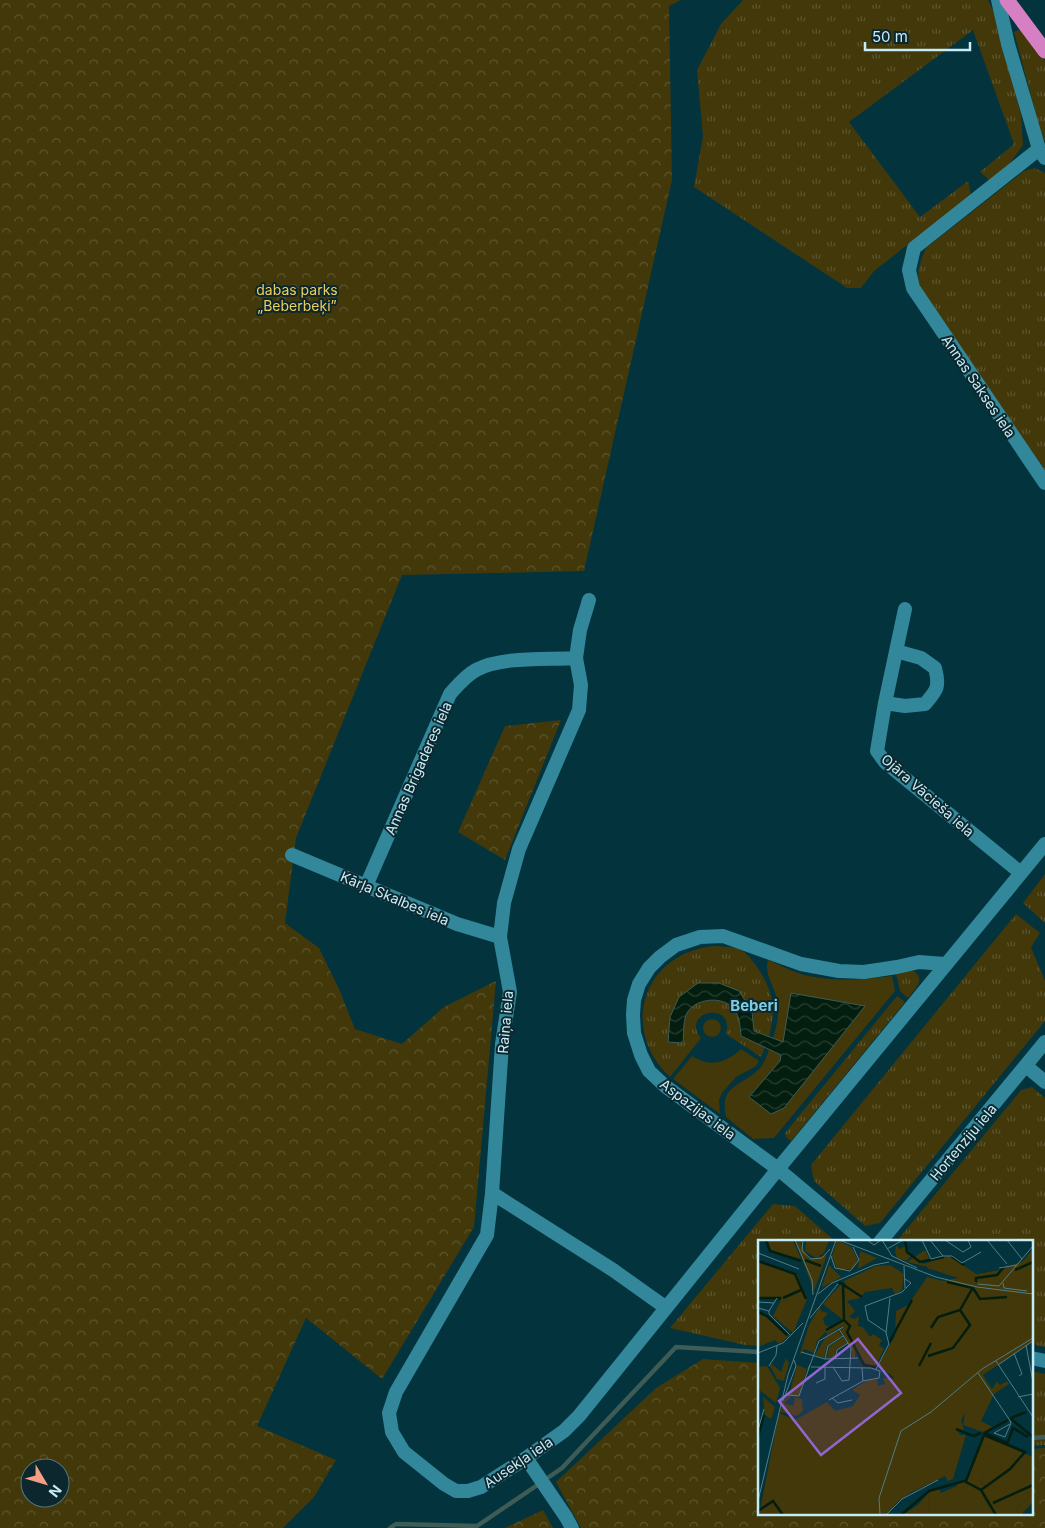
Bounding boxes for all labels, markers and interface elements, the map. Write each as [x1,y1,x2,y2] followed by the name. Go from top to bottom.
[865,20,970,52] scale bar
[872,27,908,46] text: 50 m
[256,281,338,315] park label: dabas parks „Beberbeķi”
[939,332,1019,440] street label: Annas Sakses iela
[381,699,455,837] street label: Annas Brigaderes iela
[878,750,978,840] street label: Ojāra Vācieša iela
[338,867,452,930] street label: Kārļa Skalbes iela
[494,990,517,1054] street label: Raiņa iela
[730,996,778,1015] district label: Beberi
[657,1075,739,1143] street label: Aspazijas iela
[926,1100,1000,1184] street label: Hortenziju iela
[758,1240,1032,1516] inset map
[480,1433,556,1492] street label: Ausekļa iela
[20,1458,70,1508] north arrow
[46,1482,66,1501] text: N

